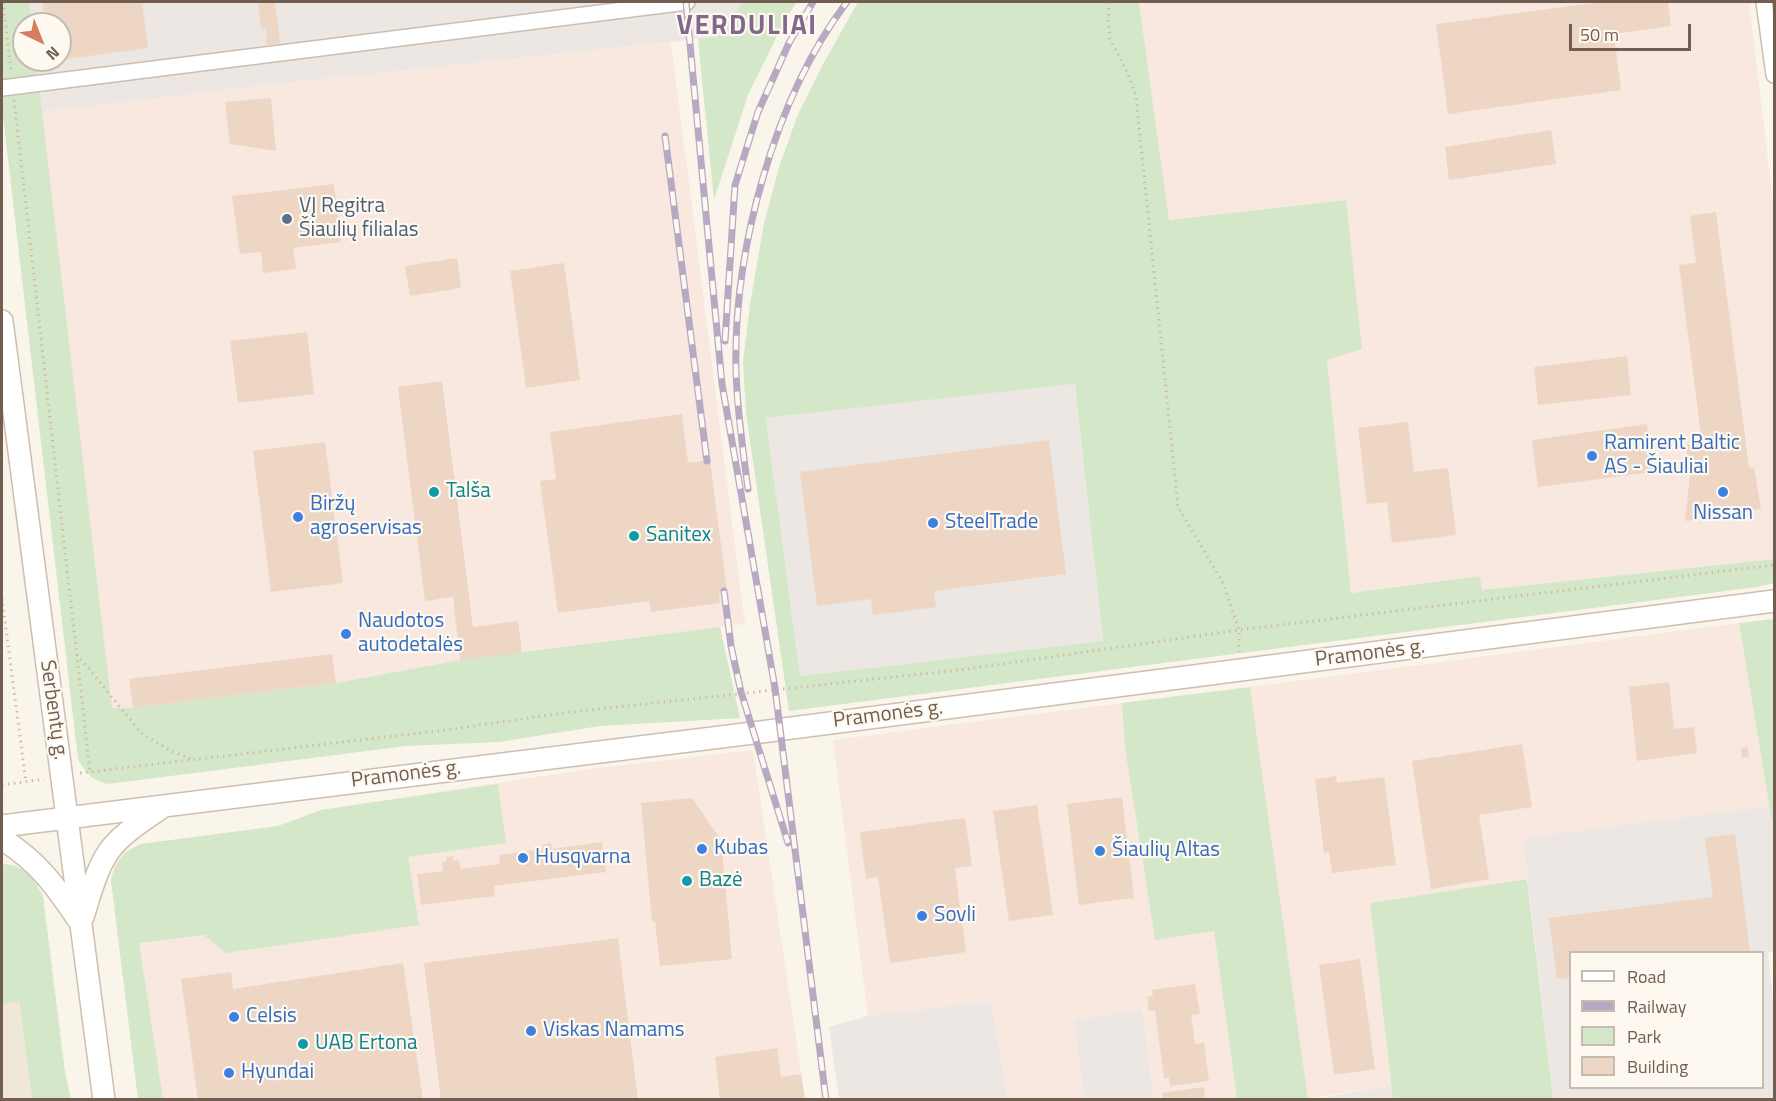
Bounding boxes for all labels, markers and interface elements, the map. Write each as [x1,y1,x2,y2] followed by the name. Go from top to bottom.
[677,11,817,43] district label: VERDULIAI
[12,12,72,72] north arrow
[1572,12,1694,50] scale bar
[1580,21,1619,48] text: 50 m
[41,41,65,66] text: N
[299,194,419,244] place label: VĮ Regitra Šiaulių filialas
[280,212,294,226] marker: VĮ Regitra Šiaulių filialas
[1604,431,1740,481] place label: Ramirent Baltic AS - Šiauliai
[1585,449,1599,463] marker: Ramirent Baltic AS - Šiauliai
[446,479,491,505] place label: Talša
[427,485,441,499] marker: Talša
[1716,485,1730,499] marker: Nissan
[310,492,422,542] place label: Biržų agroservisas
[1693,501,1753,527] place label: Nissan
[291,510,305,524] marker: Biržų agroservisas
[945,510,1038,536] place label: SteelTrade
[926,516,940,530] marker: SteelTrade
[646,523,711,549] place label: Sanitex
[627,529,641,543] marker: Sanitex
[358,609,463,659] place label: Naudotos autodetalės
[339,627,353,641] marker: Naudotos autodetalės
[1314,635,1426,673] street label: Pramonės g.
[34,658,72,762] street label: Serbentų g.
[832,696,944,734] street label: Pramonės g.
[350,756,462,794] street label: Pramonės g.
[714,836,768,862] place label: Kubas
[1112,838,1220,864] place label: Šiaulių Altas
[695,842,709,856] marker: Kubas
[1093,844,1107,858] marker: Šiaulių Altas
[535,845,631,871] place label: Husqvarna
[516,851,530,865] marker: Husqvarna
[699,868,743,894] place label: Bazė
[680,874,694,888] marker: Bazė
[934,903,976,929] place label: Sovli
[915,909,929,923] marker: Sovli
[1569,951,1764,1089] legend
[1627,963,1666,990] text: Road
[1627,993,1686,1020] text: Railway
[246,1004,297,1030] place label: Celsis
[227,1010,241,1024] marker: Celsis
[543,1018,685,1044] place label: Viskas Namams
[1627,1023,1661,1050] text: Park
[524,1024,538,1038] marker: Viskas Namams
[315,1031,418,1057] place label: UAB Ertona
[296,1037,310,1051] marker: UAB Ertona
[1627,1053,1688,1080] text: Building
[241,1060,314,1086] place label: Hyundai
[222,1066,236,1080] marker: Hyundai

